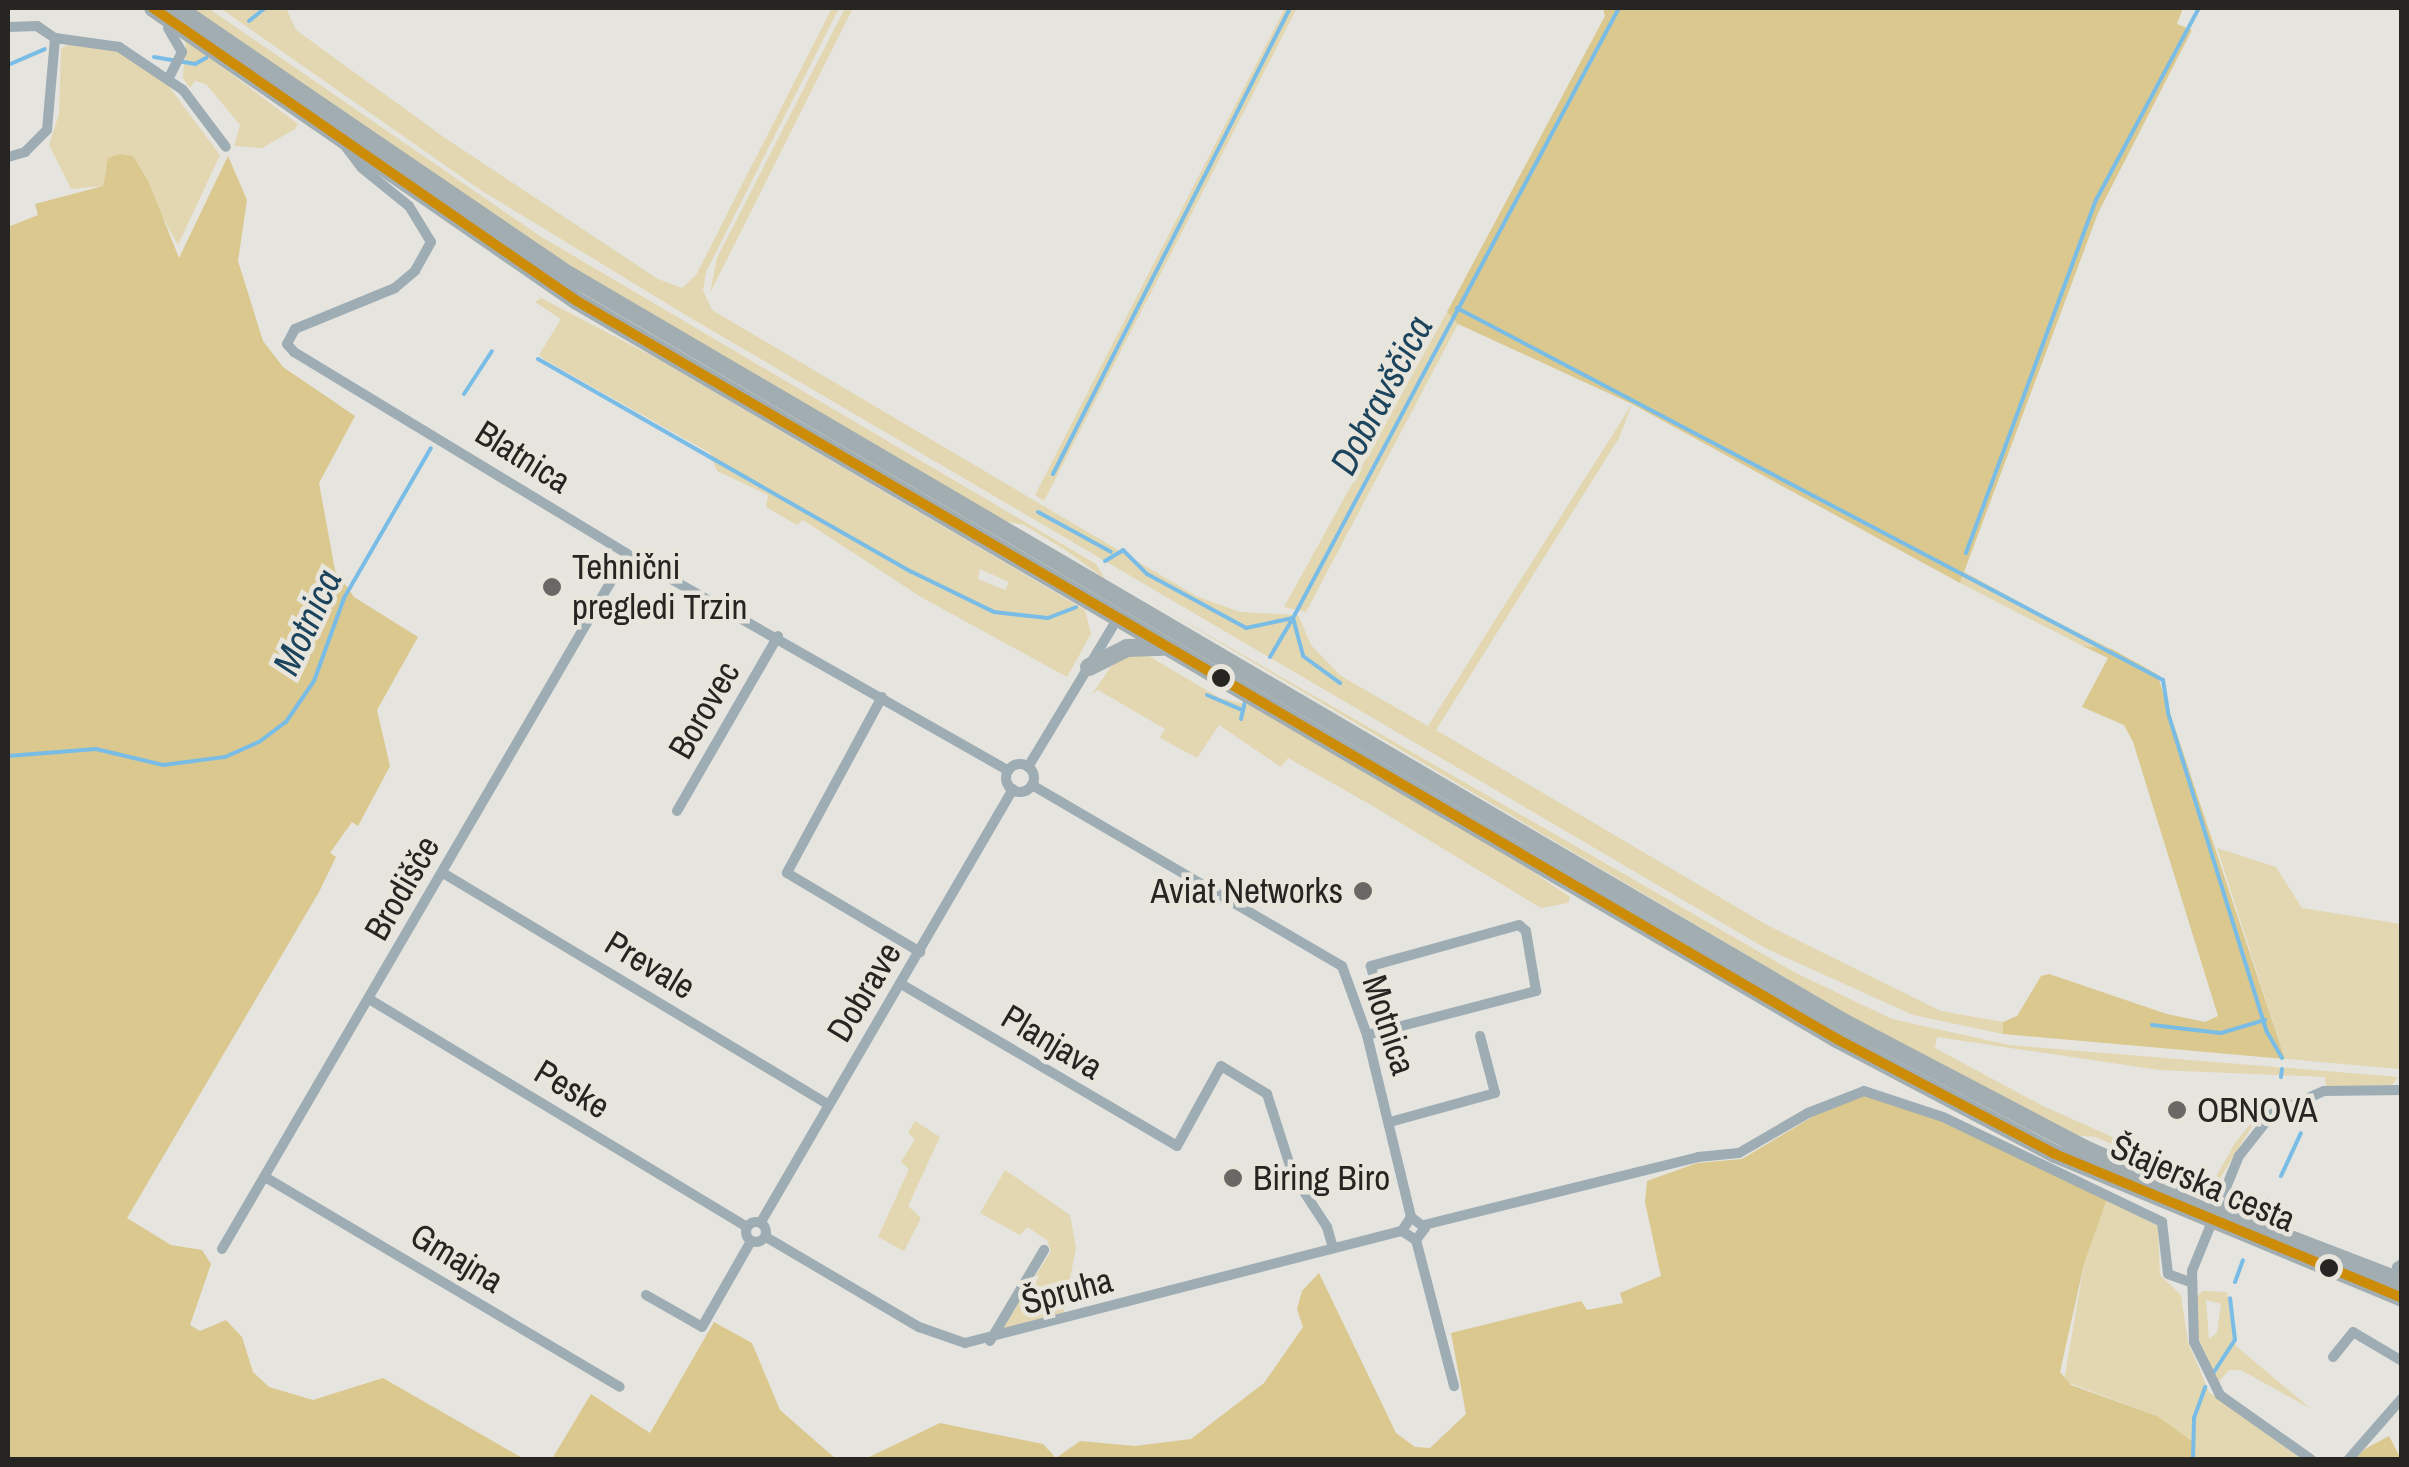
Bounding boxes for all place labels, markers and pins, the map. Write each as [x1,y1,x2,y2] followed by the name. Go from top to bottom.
[572,546,748,628] place label: Tehnični pregledi Trzin
[541,576,563,598] marker: Tehnični pregledi Trzin
[1211,668,1231,688] unlabelled marker
[1151,870,1343,912] place label: Aviat Networks
[1352,880,1374,902] marker: Aviat Networks
[2197,1089,2318,1131] place label: OBNOVA
[2166,1099,2188,1121] marker: OBNOVA
[1253,1157,1390,1199] place label: Biring Biro
[1222,1167,1244,1189] marker: Biring Biro
[2319,1258,2339,1278] unlabelled marker

